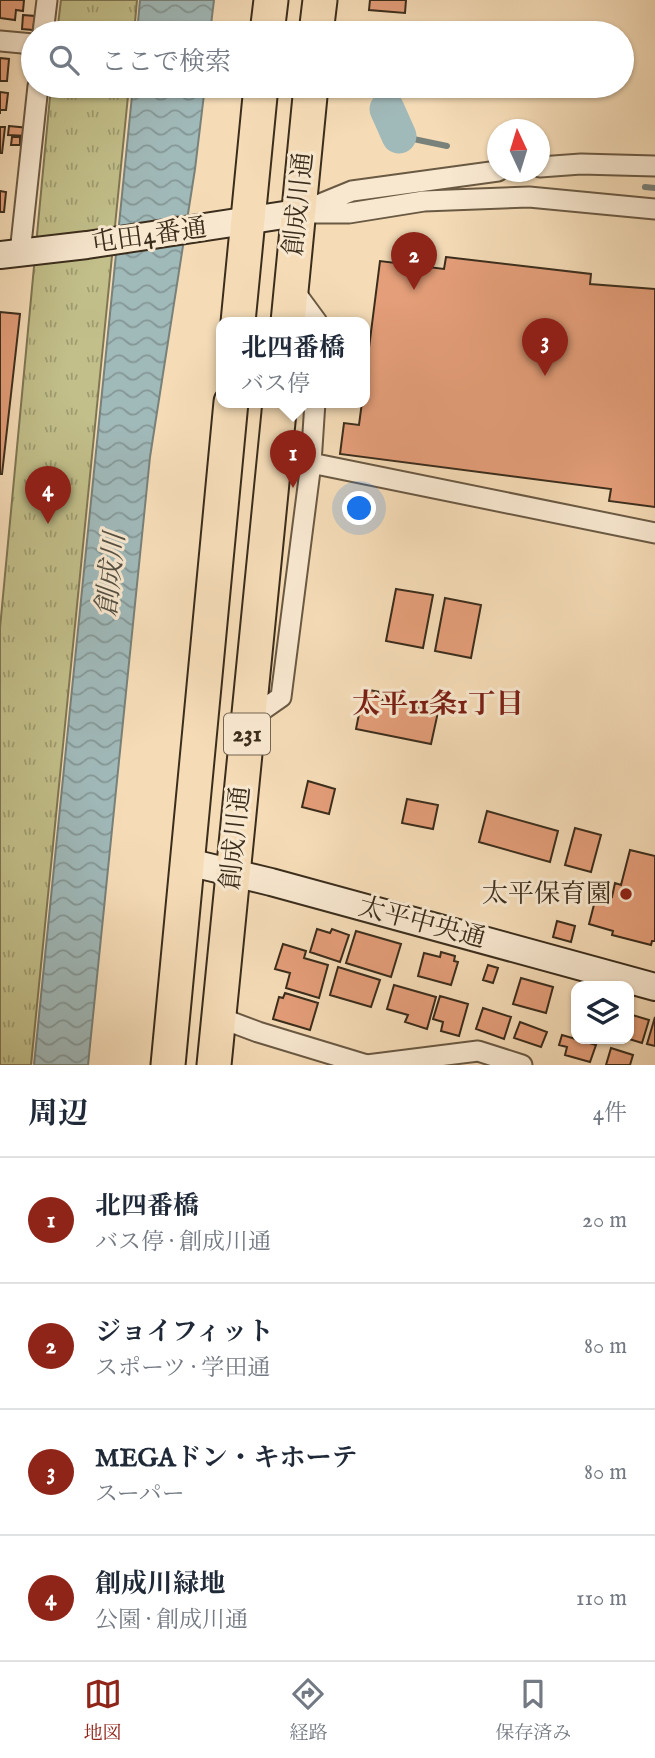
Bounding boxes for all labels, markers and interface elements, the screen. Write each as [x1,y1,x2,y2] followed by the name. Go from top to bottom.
[21,21,634,98] search box
[45,41,83,79] icon: search
[101,46,231,79] text: ここで検索
[487,119,550,182] north arrow
[277,151,321,257] street label: 創成川通
[89,212,209,260] street label: 屯田4番通
[391,232,437,290] pin: 2
[216,317,370,408] popup
[522,318,568,376] pin: 3
[241,332,345,365] text: 北四番橋
[241,370,310,399] text: バス停
[270,430,316,488] pin: 1
[25,466,71,524] pin: 4
[342,491,376,525] your location
[90,528,134,619] water label: 創成川
[352,688,524,723] district label: 太平11条1丁目
[224,714,270,754] road number: 231
[214,785,258,891] street label: 創成川通
[482,878,612,911] place label: 太平保育園
[618,886,634,902] marker: 太平保育園
[355,890,489,956] street label: 太平中央通
[571,981,634,1044] map controls
[571,981,634,1044] button: layers
[28,1096,88,1134] text: 周辺
[593,1099,627,1128] text: 4件
[95,1190,199,1223] text: 北四番橋
[47,1206,55,1235] text: 1
[582,1206,627,1235] text: 20 m
[95,1228,271,1257] text: バス停 · 創成川通
[95,1316,274,1349] text: ジョイフィット
[46,1332,56,1361] text: 2
[584,1332,627,1361] text: 80 m
[95,1354,270,1383] text: スポーツ · 学田通
[95,1442,358,1475] text: MEGAドン・キホーテ
[47,1458,55,1487] text: 3
[584,1458,627,1487] text: 80 m
[95,1480,185,1509] text: スーパー
[95,1568,225,1601] text: 創成川緑地
[45,1584,57,1613] text: 4
[576,1584,627,1613] text: 110 m
[95,1606,248,1635] text: 公園 · 創成川通
[84,1675,122,1746] tab: 地図
[289,1675,327,1746] tab: 経路
[495,1675,571,1746] tab: 保存済み

